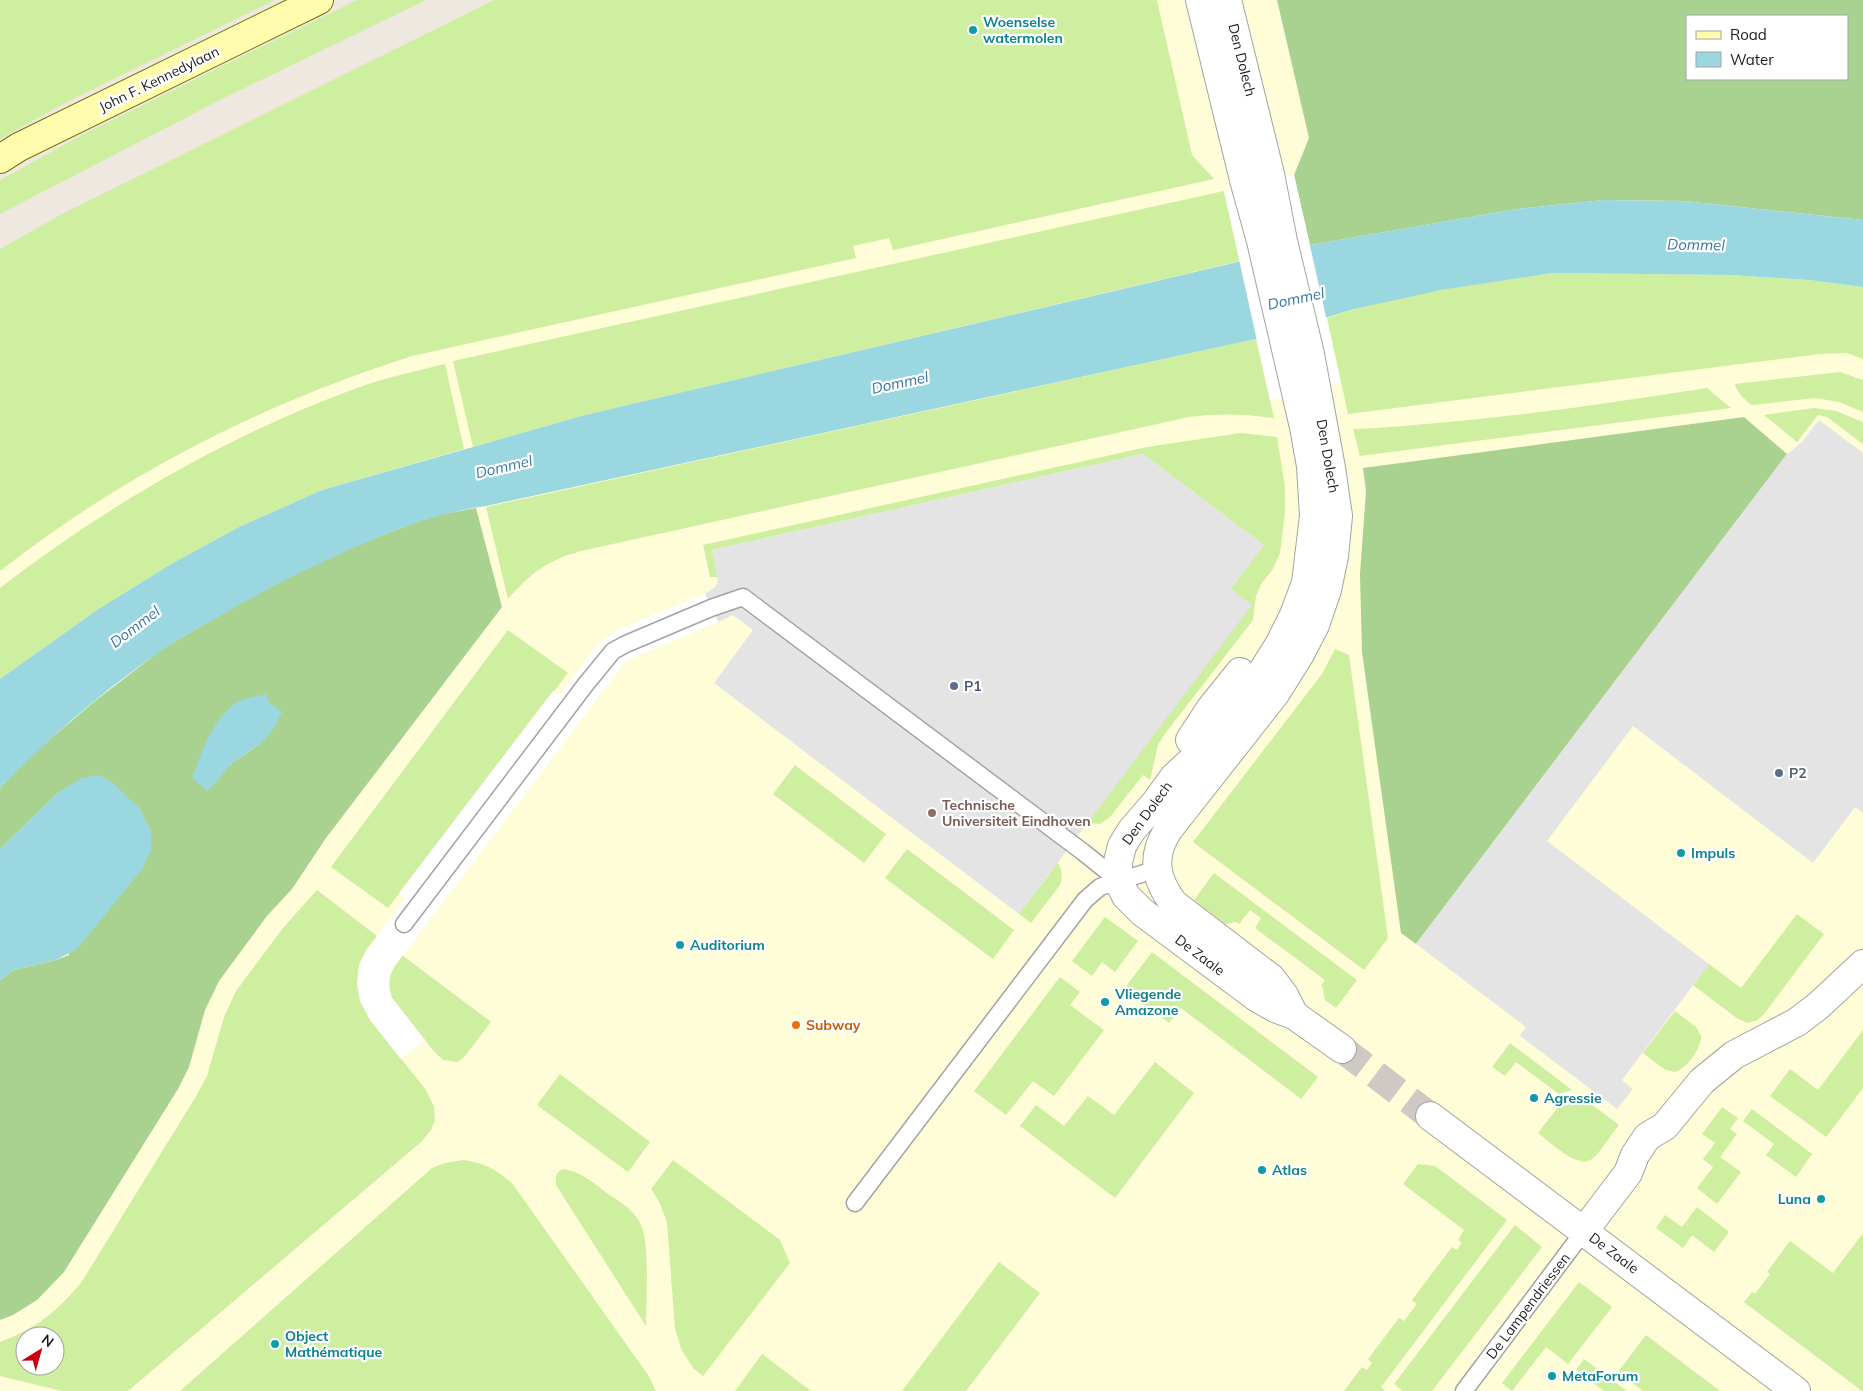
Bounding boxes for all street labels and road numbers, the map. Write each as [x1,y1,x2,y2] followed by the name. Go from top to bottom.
[1224,22,1260,98] street label: Den Dolech
[96,42,222,116] street label: John F. Kennedylaan
[1313,418,1343,494] street label: Den Dolech
[1118,778,1176,848] street label: Den Dolech
[1172,930,1228,980] street label: De Zaale
[1586,1228,1642,1278] street label: De Zaale
[1482,1249,1574,1363] street label: De Lampendriessen

